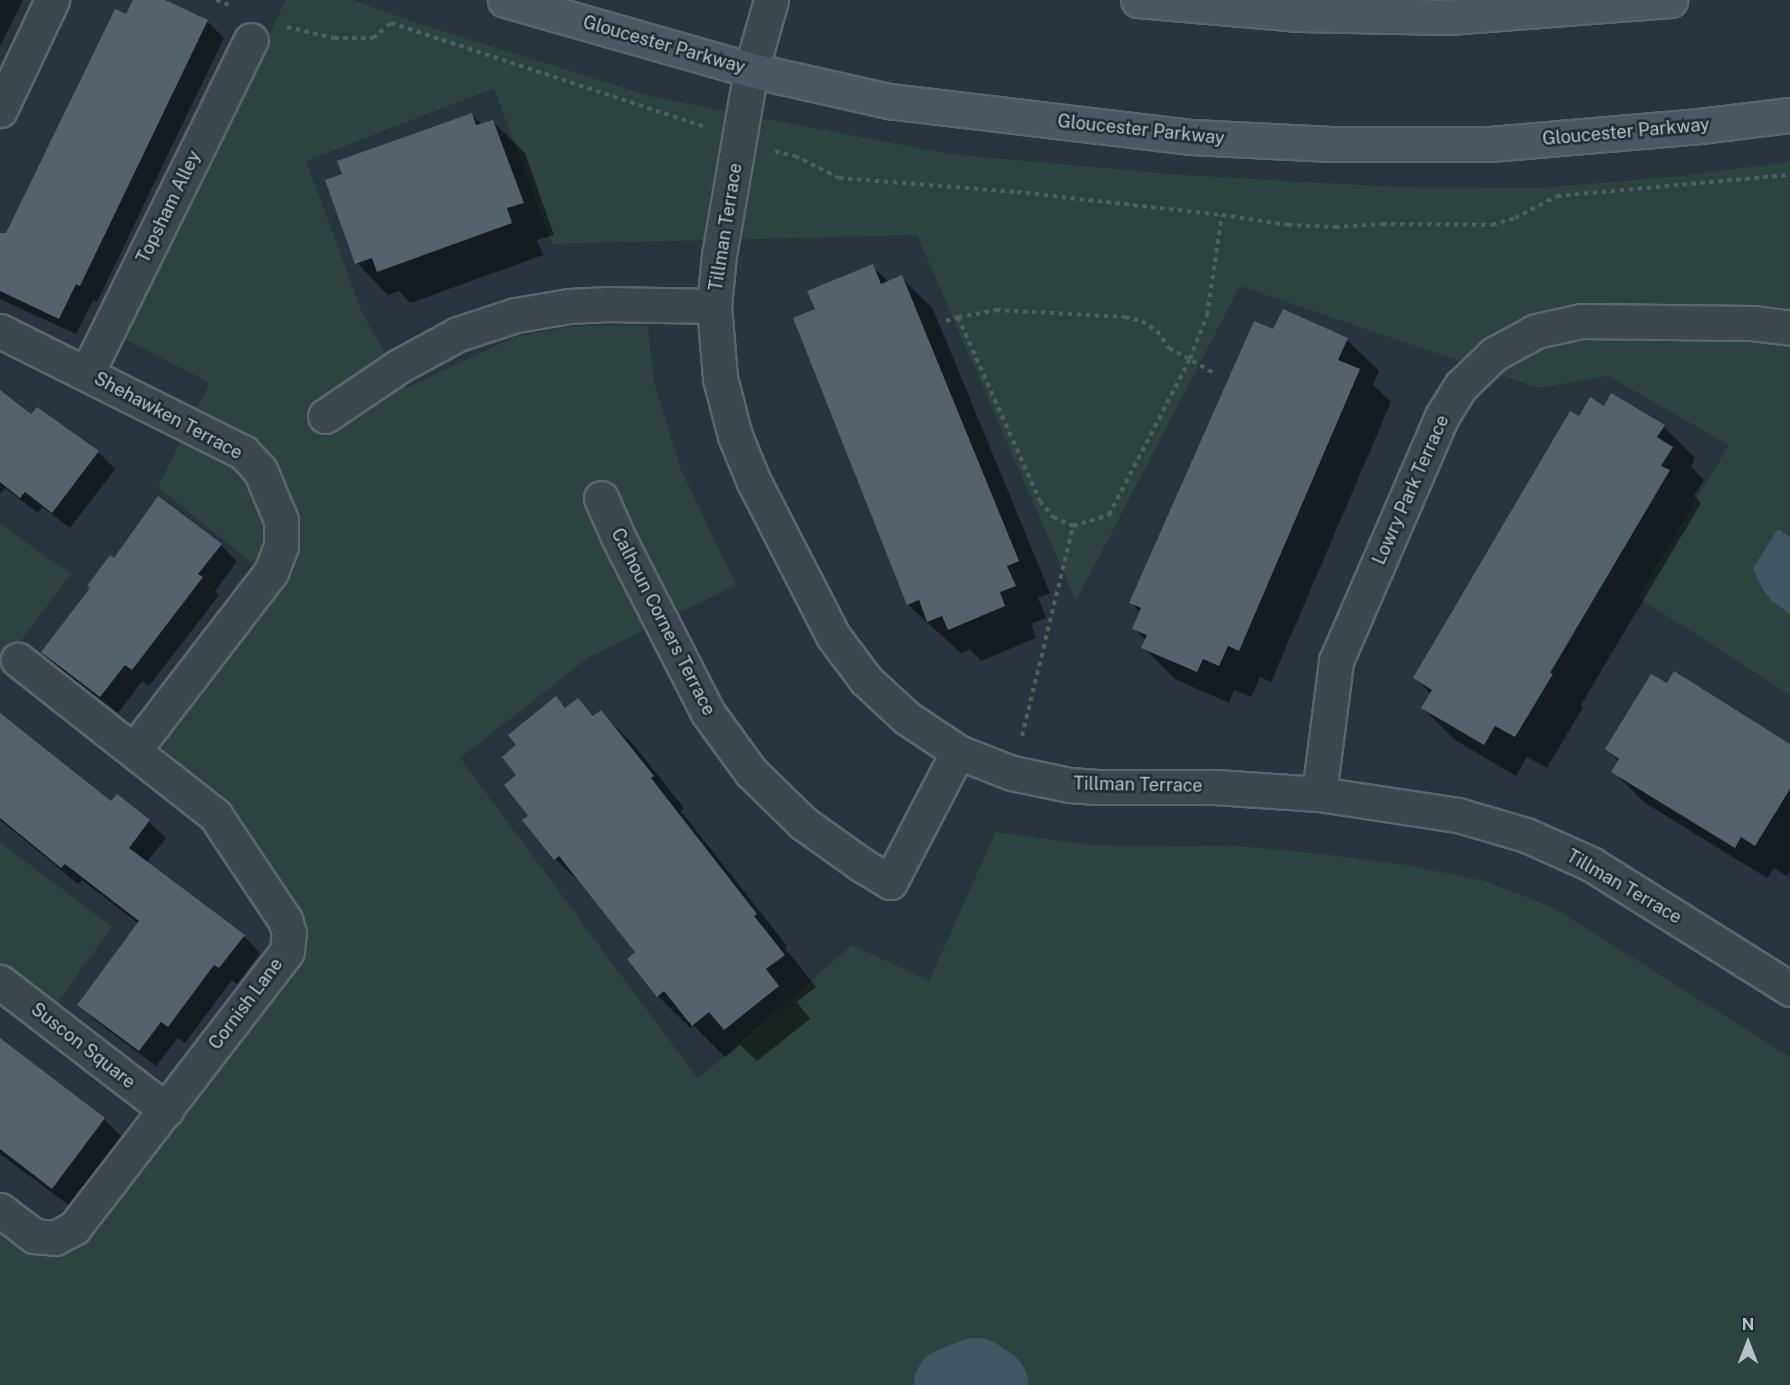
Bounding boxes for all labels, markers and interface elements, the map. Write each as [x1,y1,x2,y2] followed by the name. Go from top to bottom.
[580,12,748,78] street label: Gloucester Parkway
[1056,110,1226,150] street label: Gloucester Parkway
[1542,114,1710,150] street label: Gloucester Parkway
[132,147,206,267] street label: Topsham Alley
[705,161,747,293] street label: Tillman Terrace
[90,368,246,464] street label: Shehawken Terrace
[1368,412,1454,568] street label: Lowry Park Terrace
[606,525,720,719] street label: Calhoun Corners Terrace
[1073,773,1203,797] street label: Tillman Terrace
[1563,845,1685,929] street label: Tillman Terrace
[205,954,287,1054] street label: Cornish Lane
[26,999,140,1093] street label: Suscon Square
[1718,1313,1778,1373] north arrow
[1742,1315,1754,1334] text: N

